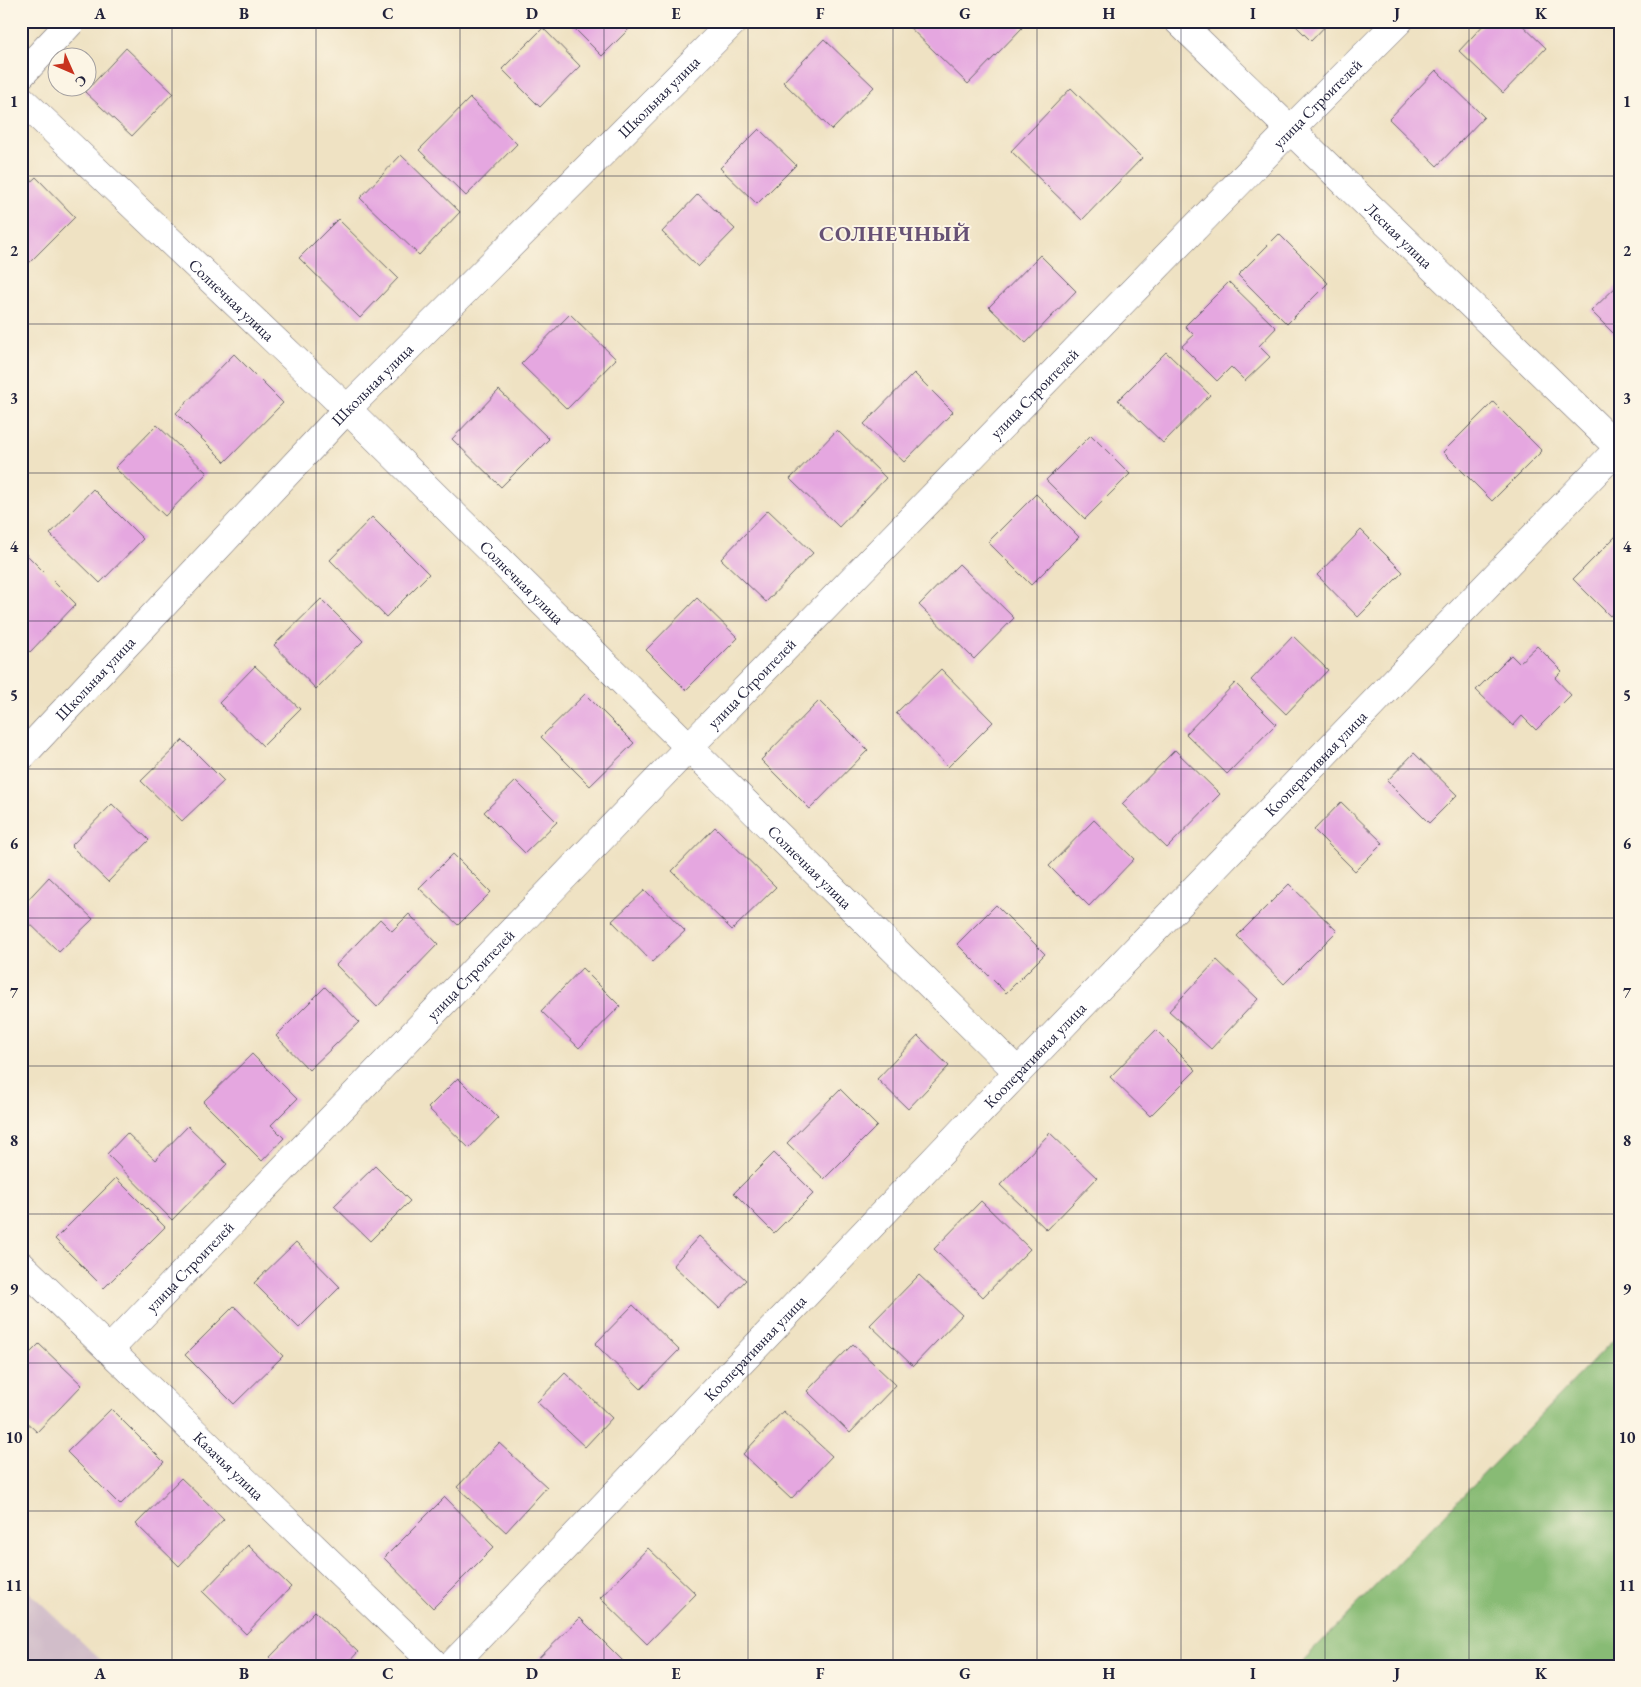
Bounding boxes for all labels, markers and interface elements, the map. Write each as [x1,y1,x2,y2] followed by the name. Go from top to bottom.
[93,3,106,24] text: A
[239,3,249,24] text: B
[382,3,394,24] text: C
[526,3,538,24] text: D
[671,3,681,24] text: E
[816,3,825,24] text: F
[959,3,971,24] text: G
[1103,3,1116,24] text: H
[1250,3,1256,24] text: I
[1392,3,1400,24] text: J
[1535,3,1548,24] text: K
[48,48,98,98] north arrow
[613,51,705,143] street label: Школьная улица
[1268,54,1367,153] street label: улица Строителей
[71,71,91,91] text: С
[10,91,18,112] text: 1
[1623,91,1631,112] text: 1
[1361,198,1438,274] street label: Лесная улица
[819,220,971,247] district label: СОЛНЕЧНЫЙ
[10,240,19,261] text: 2
[1623,240,1632,261] text: 2
[184,254,279,346] street label: Солнечная улица
[327,338,418,430] street label: Школьная улица
[985,343,1084,443] street label: улица Строителей
[10,388,18,409] text: 3
[1623,388,1631,409] text: 3
[10,536,19,557] text: 4
[475,536,569,629] street label: Солнечная улица
[1623,536,1632,557] text: 4
[51,632,140,725] street label: Школьная улица
[703,633,801,733] street label: улица Строителей
[10,685,18,706] text: 5
[1623,685,1631,706] text: 5
[1260,706,1372,821] street label: Кооперативная улица
[763,821,857,914] street label: Солнечная улица
[10,833,19,854] text: 6
[1623,833,1632,854] text: 6
[422,925,520,1025] street label: улица Строителей
[10,982,19,1003] text: 7
[1623,982,1632,1003] text: 7
[979,997,1091,1113] street label: Кооперативная улица
[10,1130,18,1151] text: 8
[1623,1130,1631,1151] text: 8
[141,1216,239,1317] street label: улица Строителей
[10,1278,19,1299] text: 9
[1623,1278,1632,1299] text: 9
[700,1290,811,1406] street label: Кооперативная улица
[6,1427,23,1448] text: 10
[189,1427,269,1505] street label: Казачья улица
[1619,1427,1636,1448] text: 10
[6,1575,22,1596] text: 11
[1619,1575,1635,1596] text: 11
[93,1663,106,1684] text: A
[239,1663,249,1684] text: B
[382,1663,394,1684] text: C
[526,1663,538,1684] text: D
[671,1663,681,1684] text: E
[816,1663,825,1684] text: F
[959,1663,971,1684] text: G
[1103,1663,1116,1684] text: H
[1250,1663,1256,1684] text: I
[1392,1663,1400,1684] text: J
[1535,1663,1548,1684] text: K

